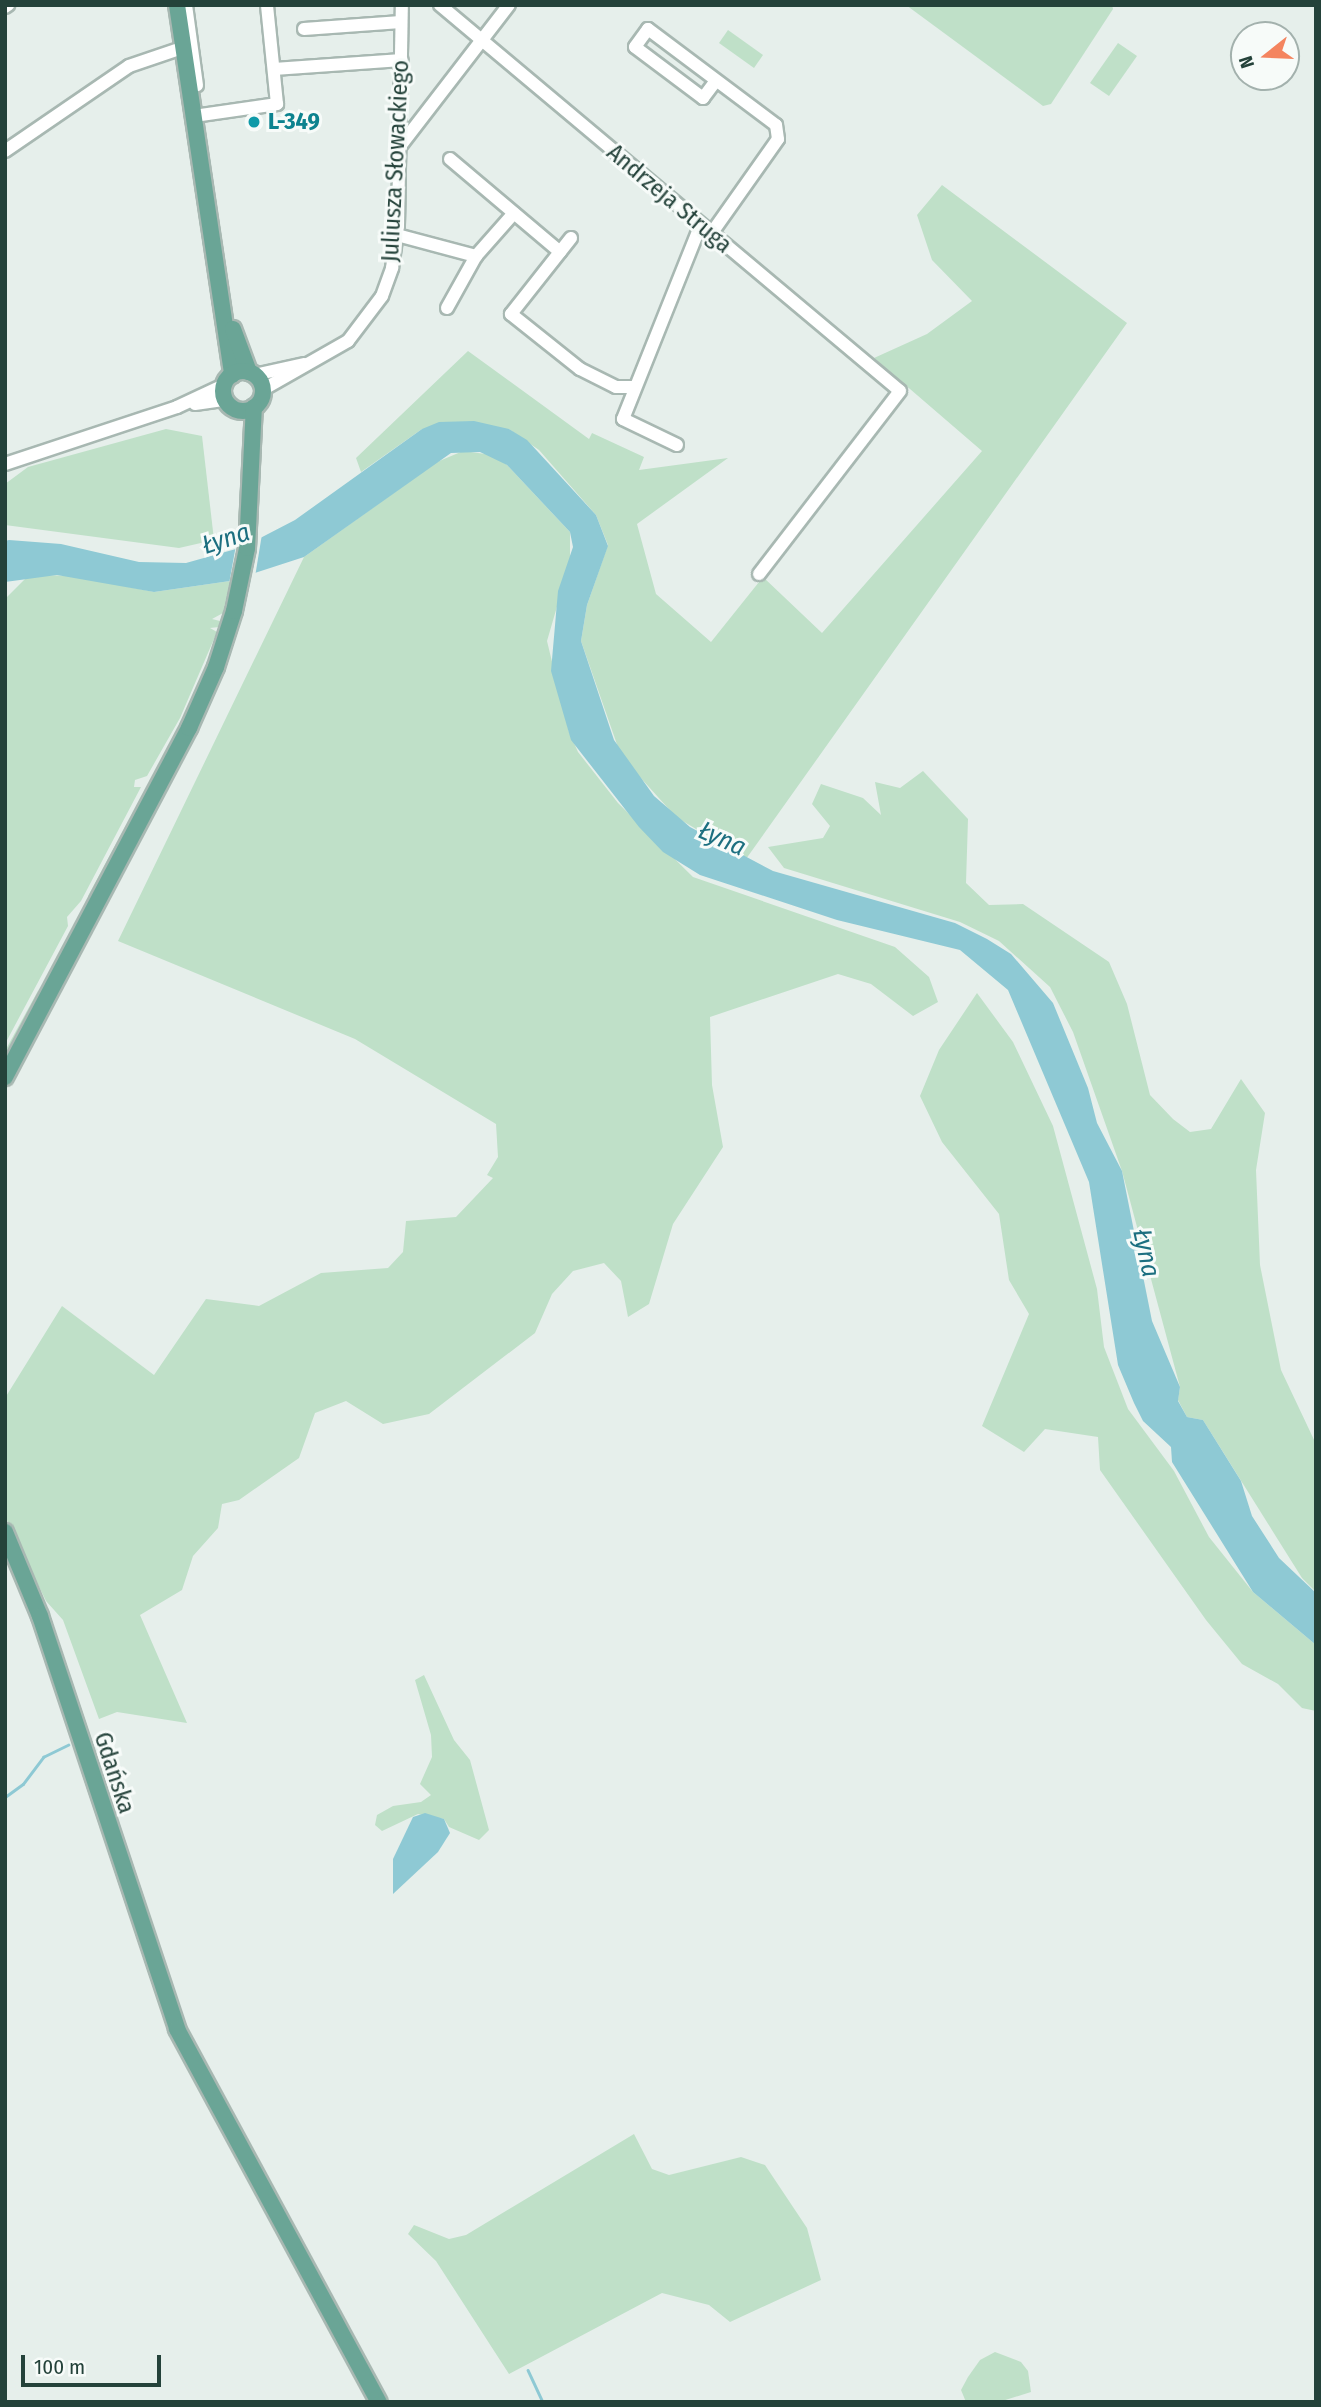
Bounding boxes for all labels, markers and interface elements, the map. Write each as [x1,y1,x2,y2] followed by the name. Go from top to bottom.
[1230,21,1300,91] north arrow
[1234,53,1259,71] text: N
[376,59,416,263] street label: Juliusza Słowackiego
[268,108,320,136] place label: L-349
[246,114,262,130] marker: L-349
[601,138,737,260] street label: Andrzeja Struga
[198,517,254,561] water label: Łyna
[693,815,751,863] water label: Łyna
[1126,1226,1166,1280] water label: Łyna
[87,1729,141,1817] street label: Gdańska
[24,2340,164,2384] scale bar
[34,2354,85,2380] text: 100 m

